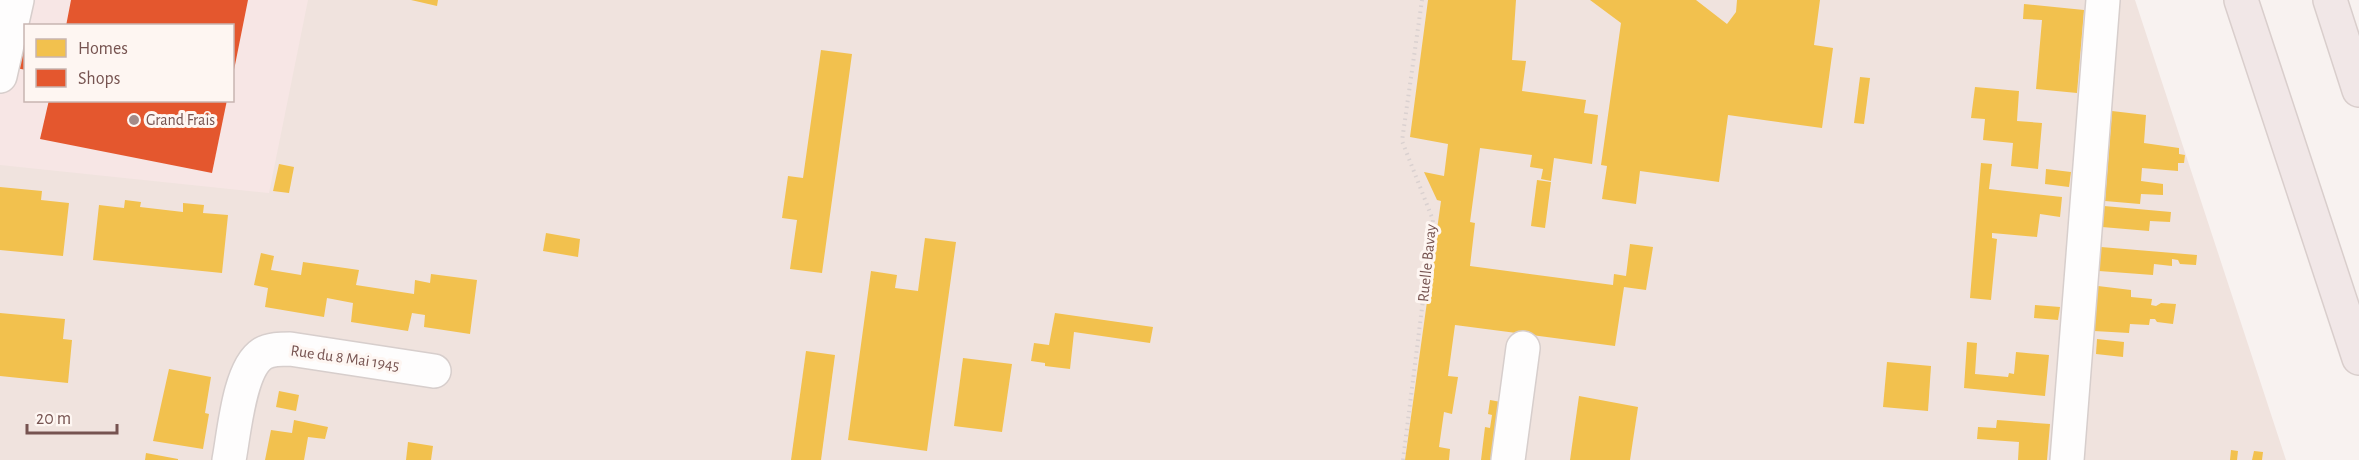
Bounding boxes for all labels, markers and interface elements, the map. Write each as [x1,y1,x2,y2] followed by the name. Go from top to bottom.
[24,24,234,102] legend
[78,40,128,58] text: Homes
[78,70,120,88] text: Shops
[146,112,215,128] place label: Grand Frais
[127,113,141,127] marker: Grand Frais
[1415,223,1440,303] street label: Ruelle Bavay
[290,342,400,374] street label: Rue du 8 Mai 1945
[27,397,117,435] scale bar
[36,410,71,428] text: 20 m

